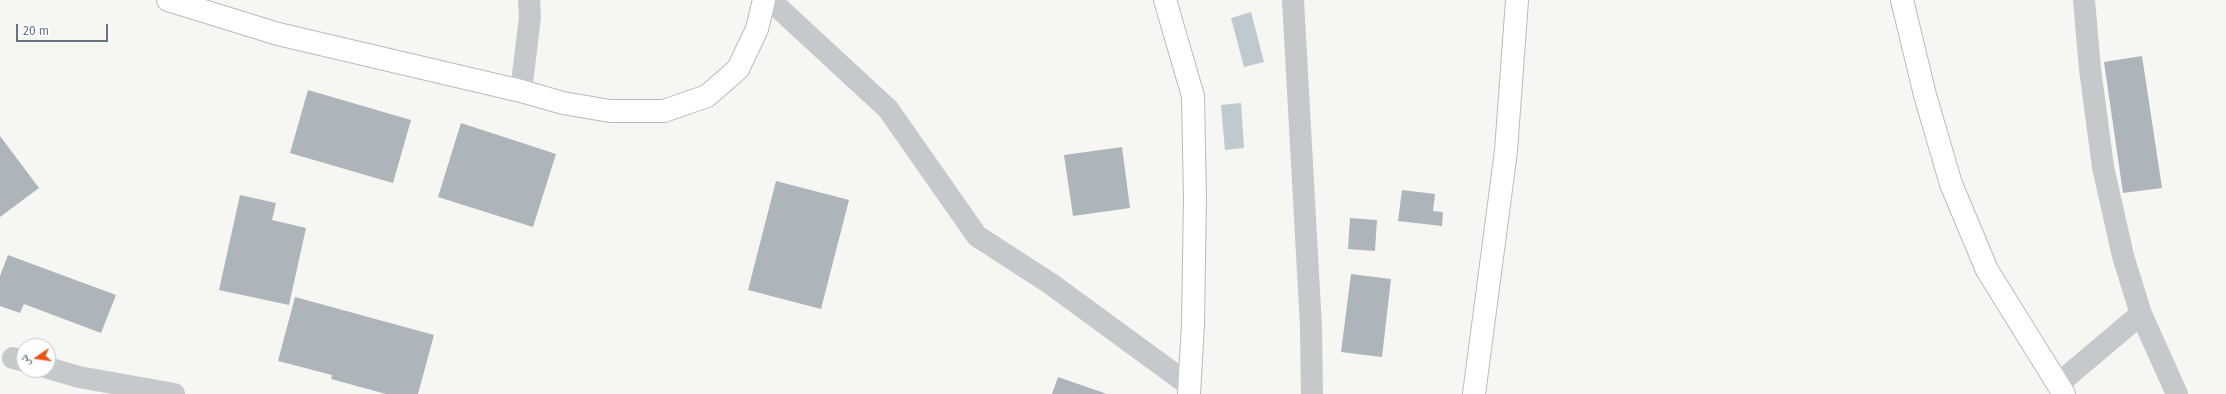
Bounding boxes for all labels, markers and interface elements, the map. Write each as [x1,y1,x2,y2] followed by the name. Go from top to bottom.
[18,16,110,42] scale bar
[23,24,49,38] text: 20 m
[16,338,56,378] north arrow
[17,353,32,368] text: ش

